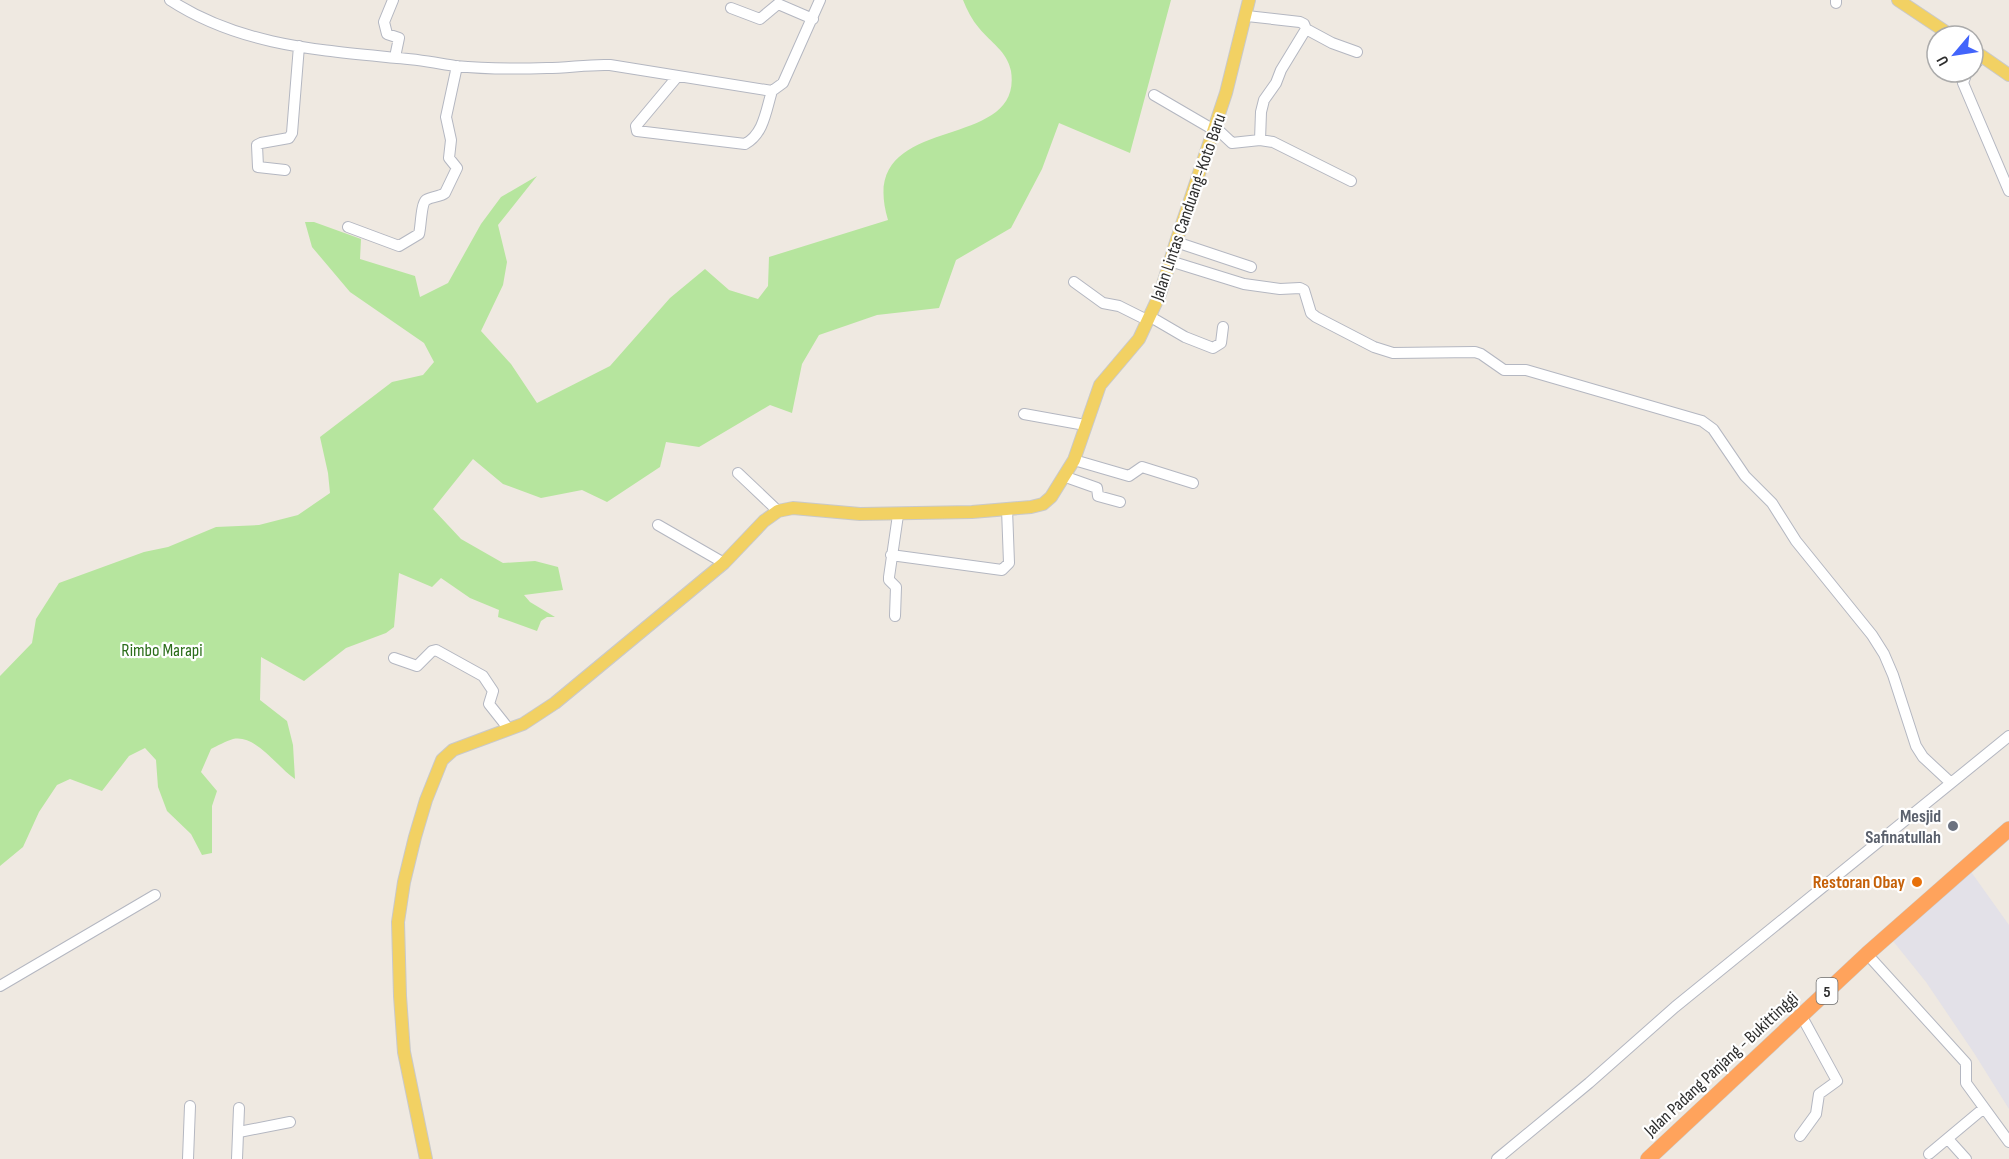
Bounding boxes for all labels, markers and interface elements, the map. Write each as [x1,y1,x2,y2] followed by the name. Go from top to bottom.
[1925,24,1985,84] north arrow
[1933,52,1954,69] text: U
[1146,111,1230,304] street label: Jalan Lintas Canduang-Koto Baru
[121,640,203,661] park label: Rimbo Marapi
[1865,806,1941,848] place label: Mesjid Safinatullah
[1946,819,1960,833] marker: Mesjid Safinatullah
[1813,872,1906,893] place label: Restoran Obay
[1910,875,1924,889] marker: Restoran Obay
[1816,978,1838,1004] road number: 5
[1639,988,1803,1142] street label: Jalan Padang Panjang - Bukittinggi

